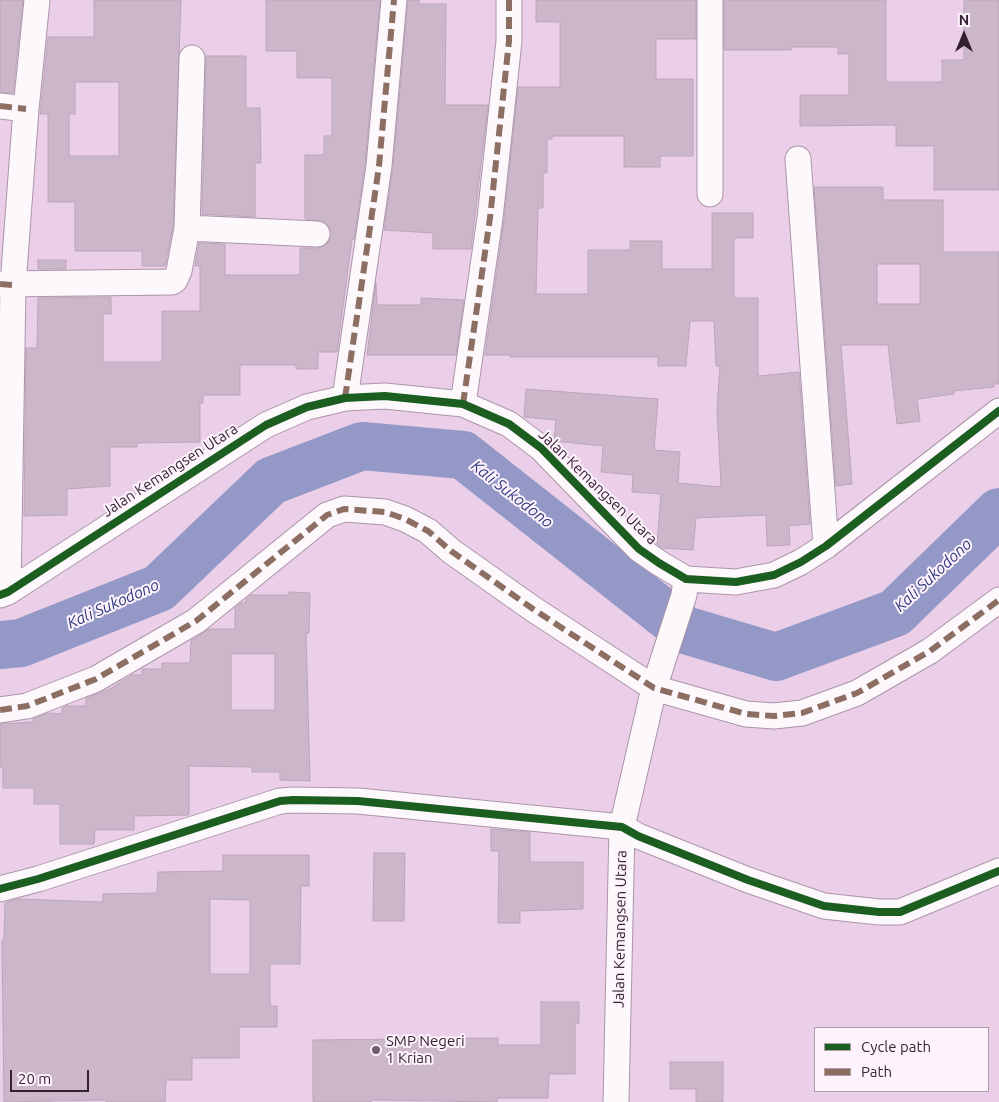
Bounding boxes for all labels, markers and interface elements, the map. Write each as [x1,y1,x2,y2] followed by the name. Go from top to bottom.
[939,10,989,60] north arrow
[959,12,969,28] text: N
[99,419,241,521] street label: Jalan Kemangsen Utara
[535,426,661,548] street label: Jalan Kemangsen Utara
[467,456,557,532] water label: Kali Sukodono
[890,534,976,616] water label: Kali Sukodono
[64,575,162,633] water label: Kali Sukodono
[610,850,630,1008] street label: Jalan Kemangsen Utara
[814,1027,989,1092] legend
[386,1032,465,1067] place label: SMP Negeri 1 Krian
[861,1038,931,1055] text: Cycle path
[370,1044,382,1056] marker: SMP Negeri 1 Krian
[12,1060,91,1092] scale bar
[861,1063,892,1080] text: Path
[18,1070,51,1087] text: 20 m

